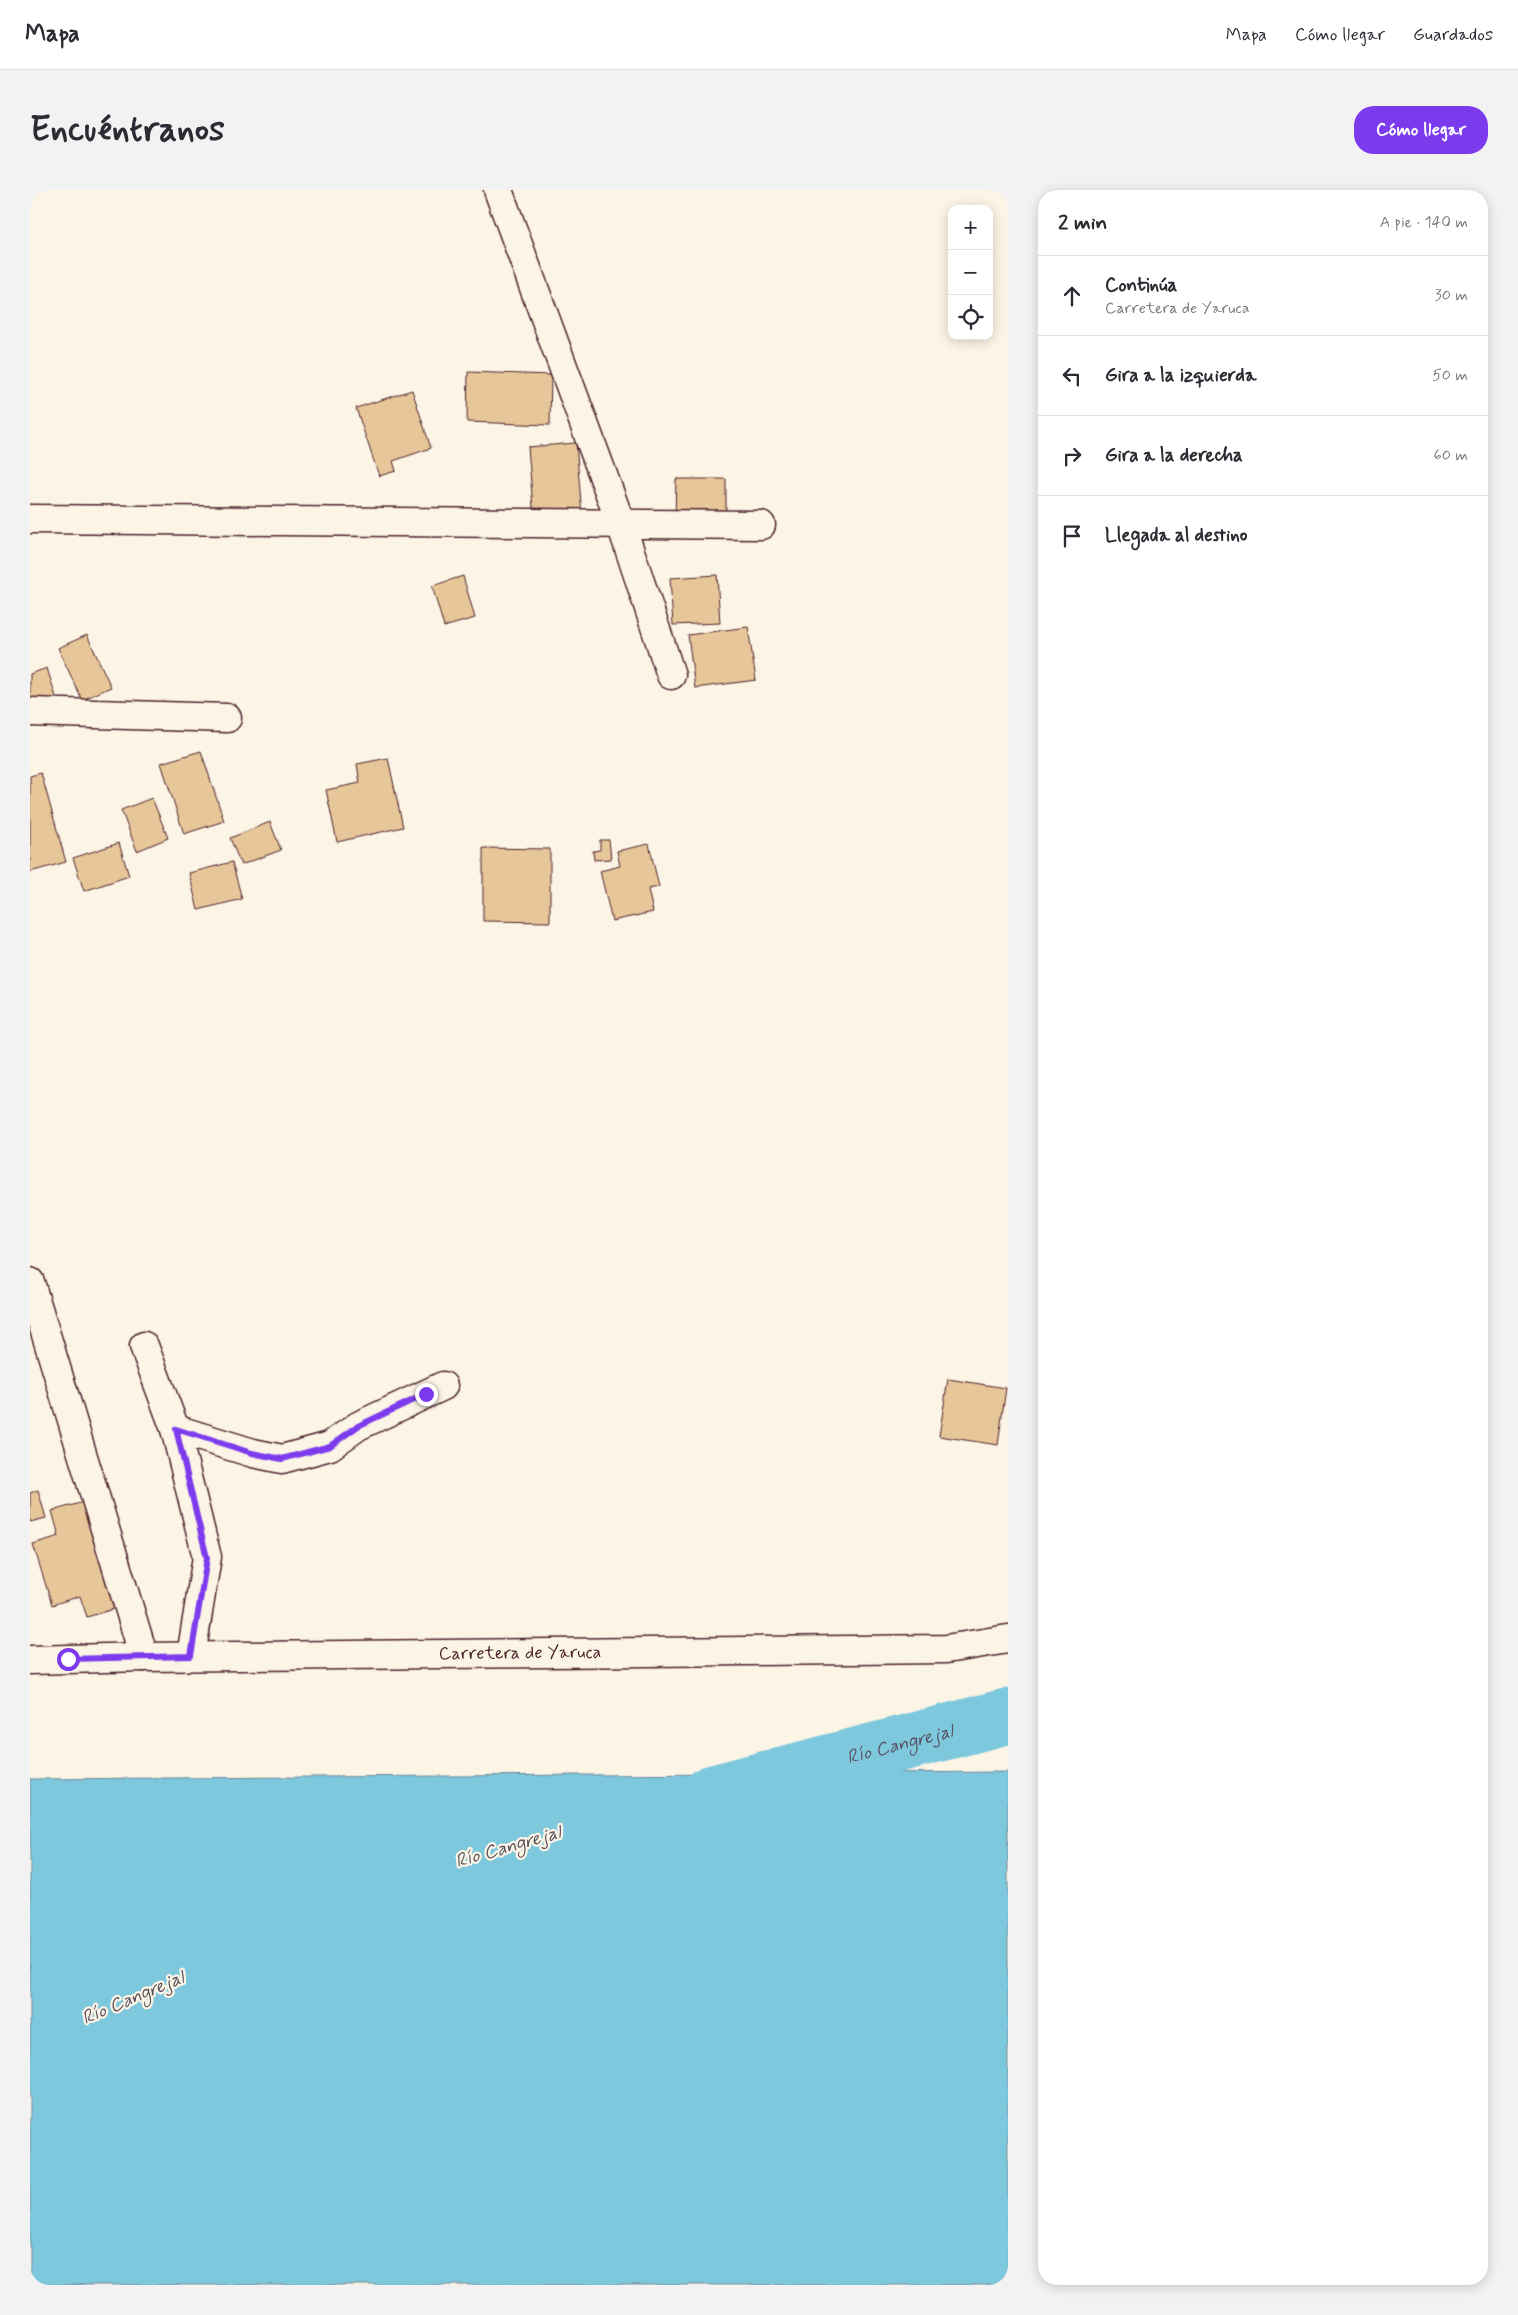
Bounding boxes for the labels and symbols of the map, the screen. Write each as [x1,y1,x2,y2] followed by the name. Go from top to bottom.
[415,1383,438,1406] route end
[438,1640,601,1666] street label: Carretera de Yaruca
[57,1648,80,1671] route start
[844,1717,959,1770] water label: Río Cangrejal
[452,1819,567,1876] water label: Río Cangrejal
[78,1964,192,2033] water label: Río Cangrejal

